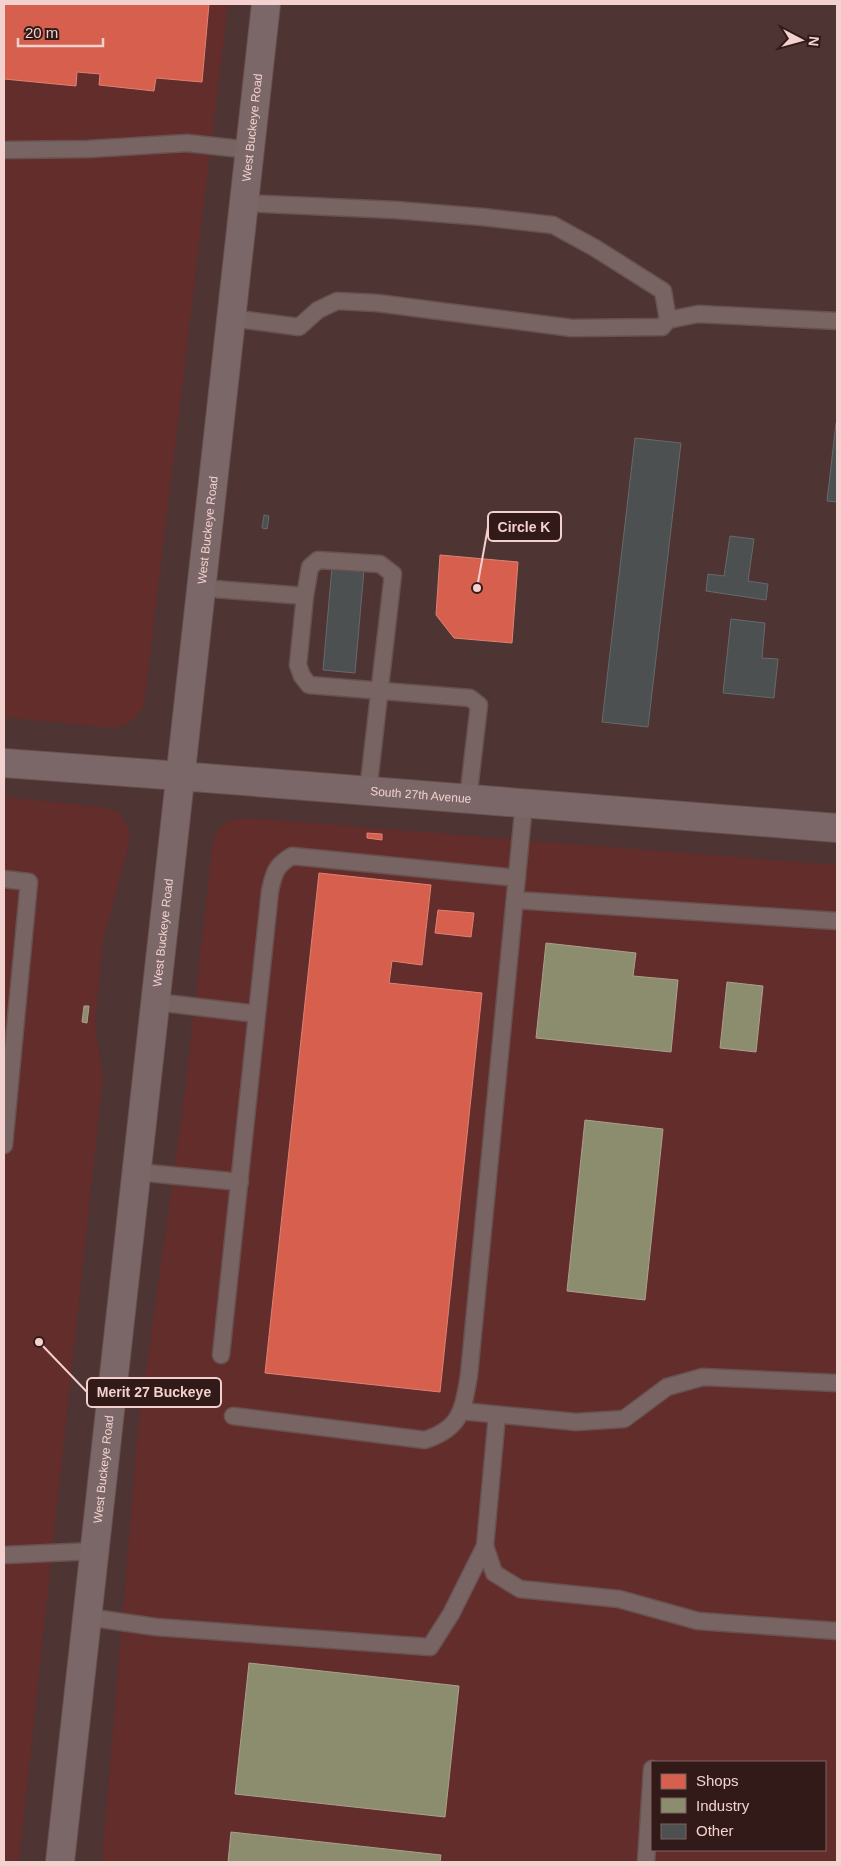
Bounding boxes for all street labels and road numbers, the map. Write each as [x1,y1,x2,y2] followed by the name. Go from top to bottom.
[239,73,265,182] street label: West Buckeye Road
[195,475,221,585] street label: West Buckeye Road
[370,784,472,806] street label: South 27th Avenue
[150,878,176,987] street label: West Buckeye Road
[91,1415,116,1524] street label: West Buckeye Road

